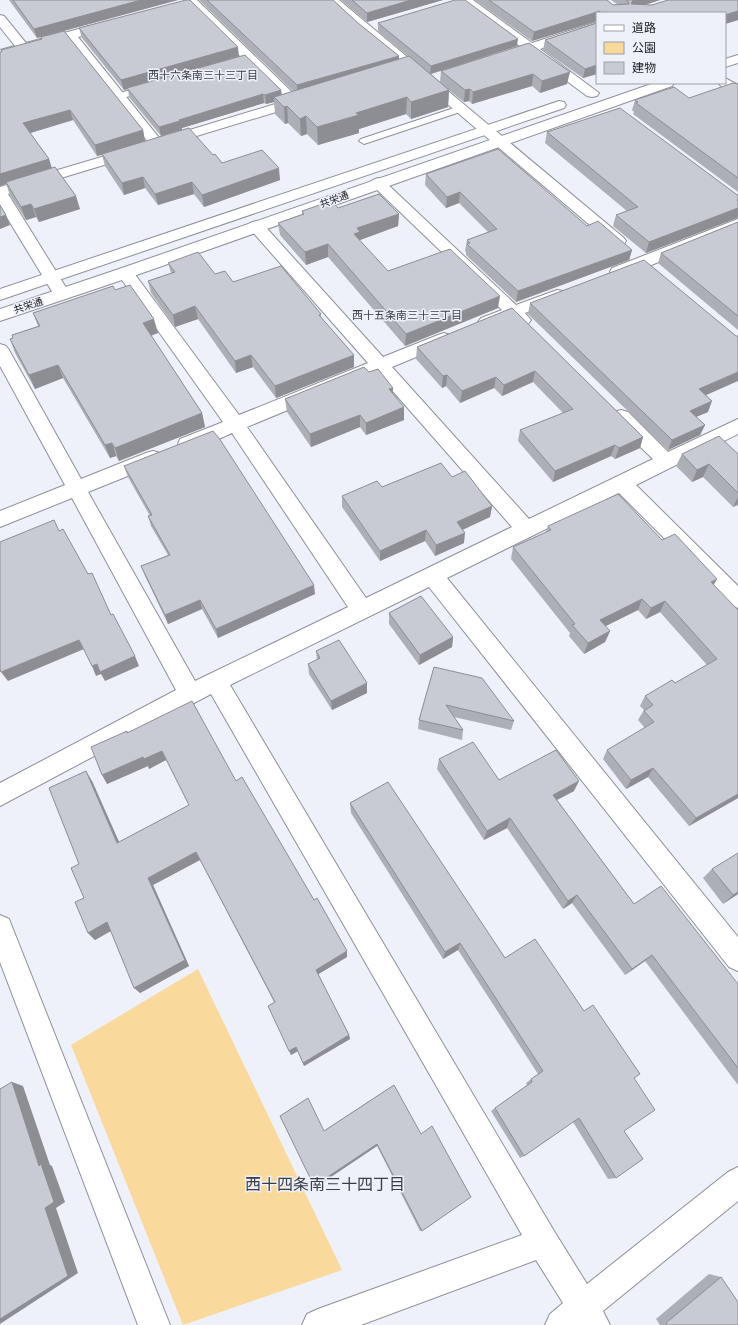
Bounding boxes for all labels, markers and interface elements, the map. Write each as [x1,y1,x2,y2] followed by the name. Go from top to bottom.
[596,12,726,84] legend
[632,19,656,36] text: 道路
[632,39,656,56] text: 公園
[632,59,656,76] text: 建物
[148,67,258,82] district label: 西十六条南三十三丁目
[318,187,350,211] street label: 共栄通
[12,294,44,316] street label: 共栄通
[352,307,462,322] district label: 西十五条南三十三丁目
[245,1173,405,1195] district label: 西十四条南三十四丁目

